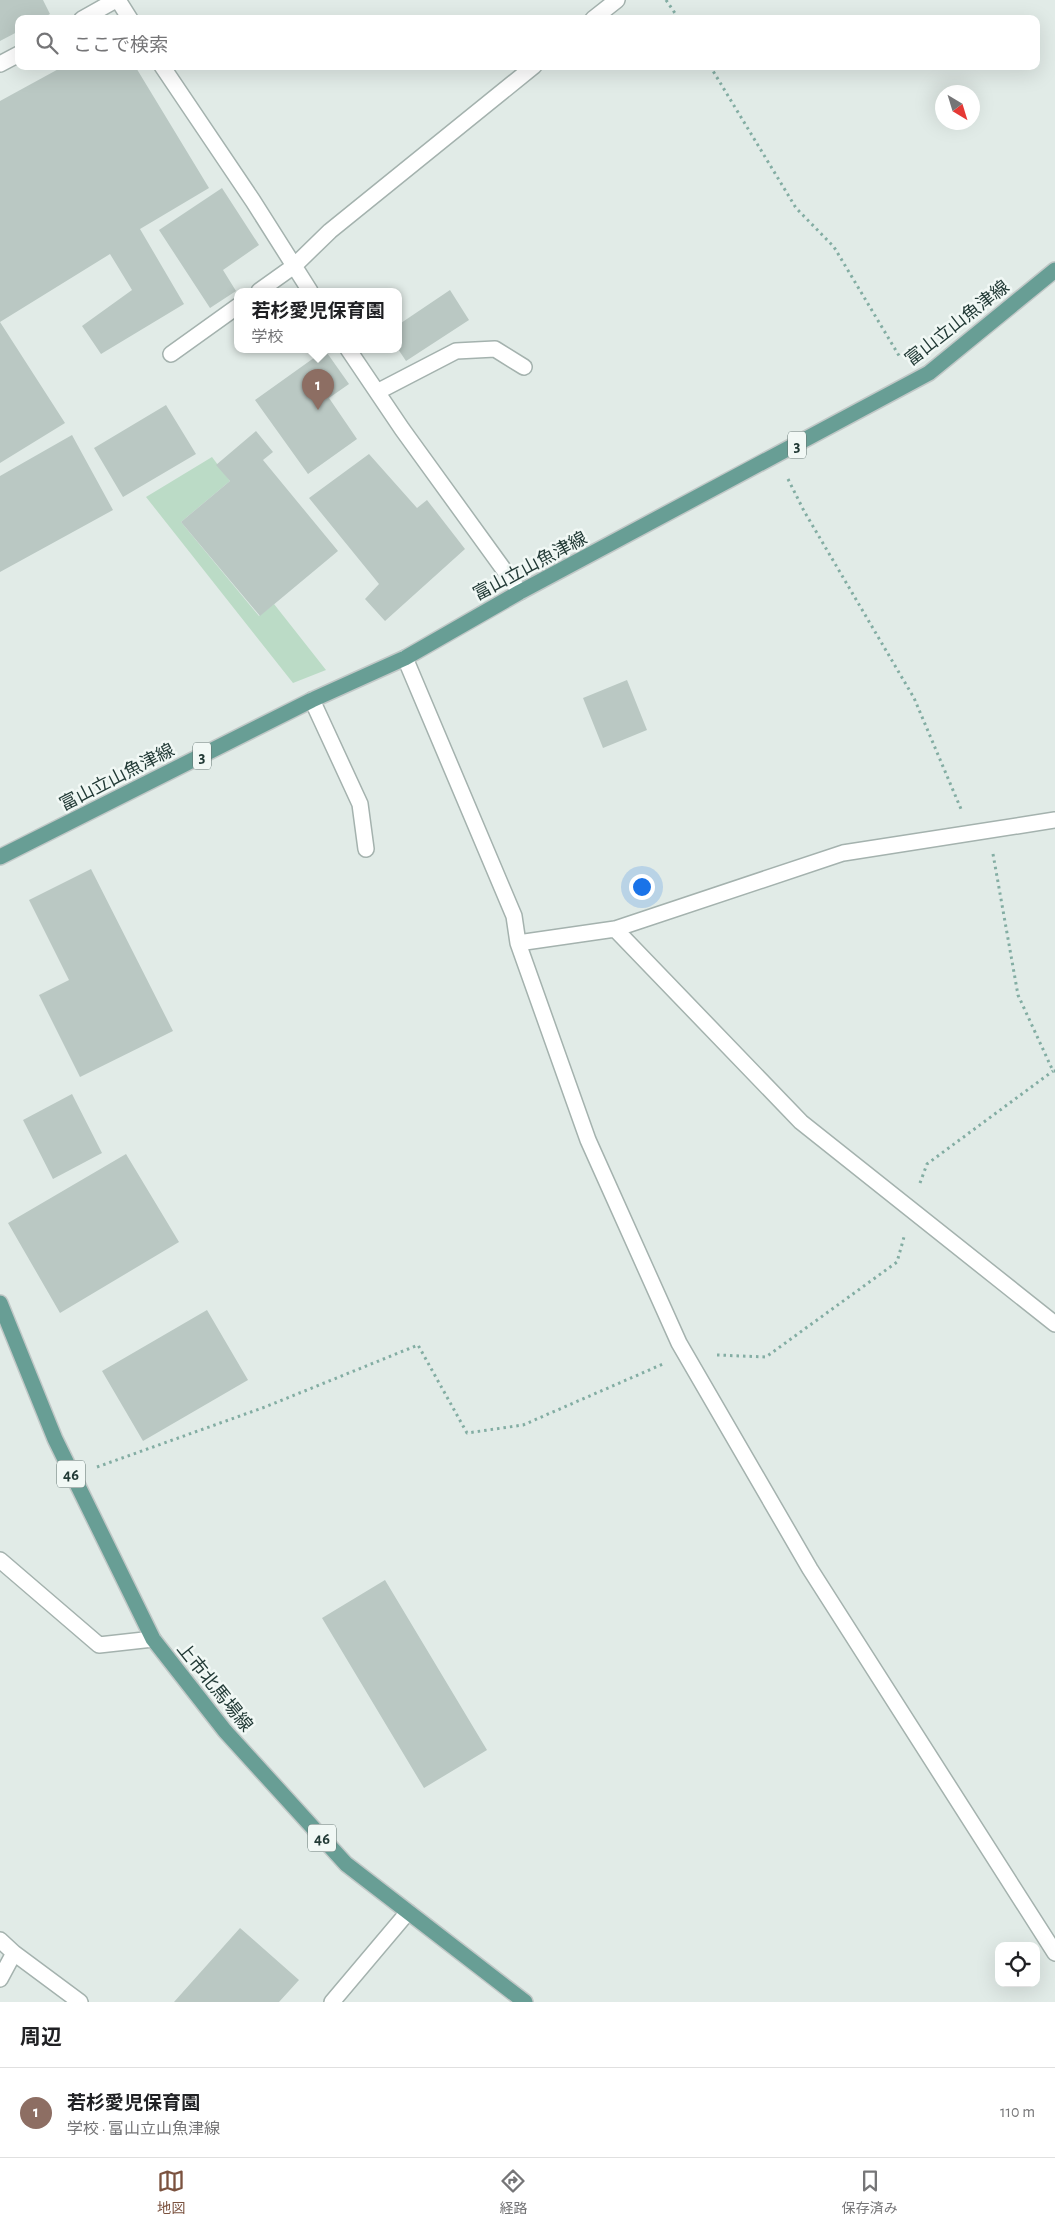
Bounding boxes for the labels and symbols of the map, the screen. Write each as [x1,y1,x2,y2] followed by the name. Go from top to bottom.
[935,85,980,130] north arrow
[901,276,1013,370] street label: 富山立山魚津線
[302,369,334,410] pin: 1
[788,432,806,458] road number: 3
[470,528,590,604] street label: 富山立山魚津線
[56,739,178,815] street label: 富山立山魚津線
[193,742,211,769] road number: 3
[629,874,655,900] your location
[57,1460,85,1488] road number: 46
[173,1639,257,1735] street label: 上市北馬場線
[308,1825,336,1852] road number: 46

